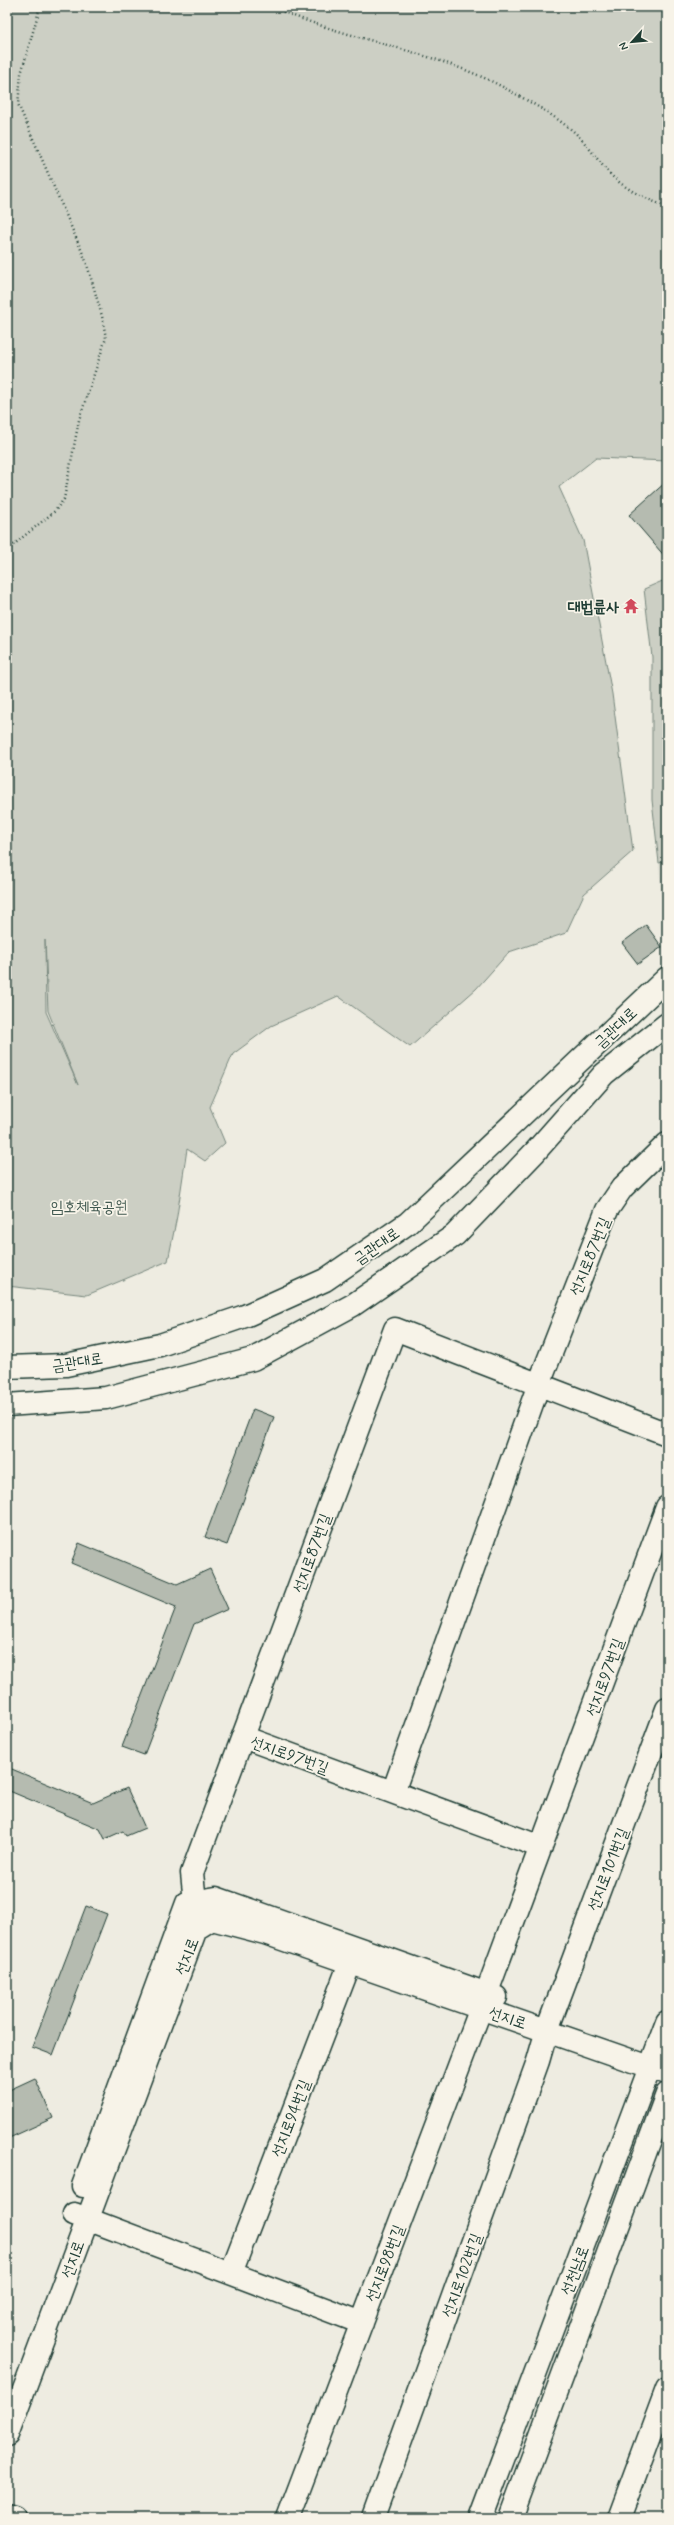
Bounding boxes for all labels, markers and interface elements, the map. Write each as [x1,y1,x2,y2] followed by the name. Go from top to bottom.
[612,22,652,62] north arrow
[616,40,632,53] text: N
[568,597,619,618] place label: 대법륜사
[622,597,640,615] temple icon: 대법륜사
[590,1003,642,1053] street label: 금관대로
[50,1197,128,1218] park label: 임호체육공원
[565,1214,616,1299] street label: 선지로87번길
[350,1223,404,1270] street label: 금관대로
[50,1348,104,1377] street label: 금관대로
[288,1511,337,1596] street label: 선지로87번길
[582,1635,629,1720] street label: 선지로97번길
[247,1732,332,1779] street label: 선지로97번길
[583,1825,634,1914] street label: 선지로101번길
[171,1935,204,1978] street label: 선지로
[486,2002,529,2035] street label: 선지로
[267,2077,316,2160] street label: 선지로94번길
[361,2222,410,2305] street label: 선지로98번길
[437,2230,487,2321] street label: 선지로102번길
[57,2238,90,2281] street label: 선지로
[556,2243,594,2298] street label: 선천남로

